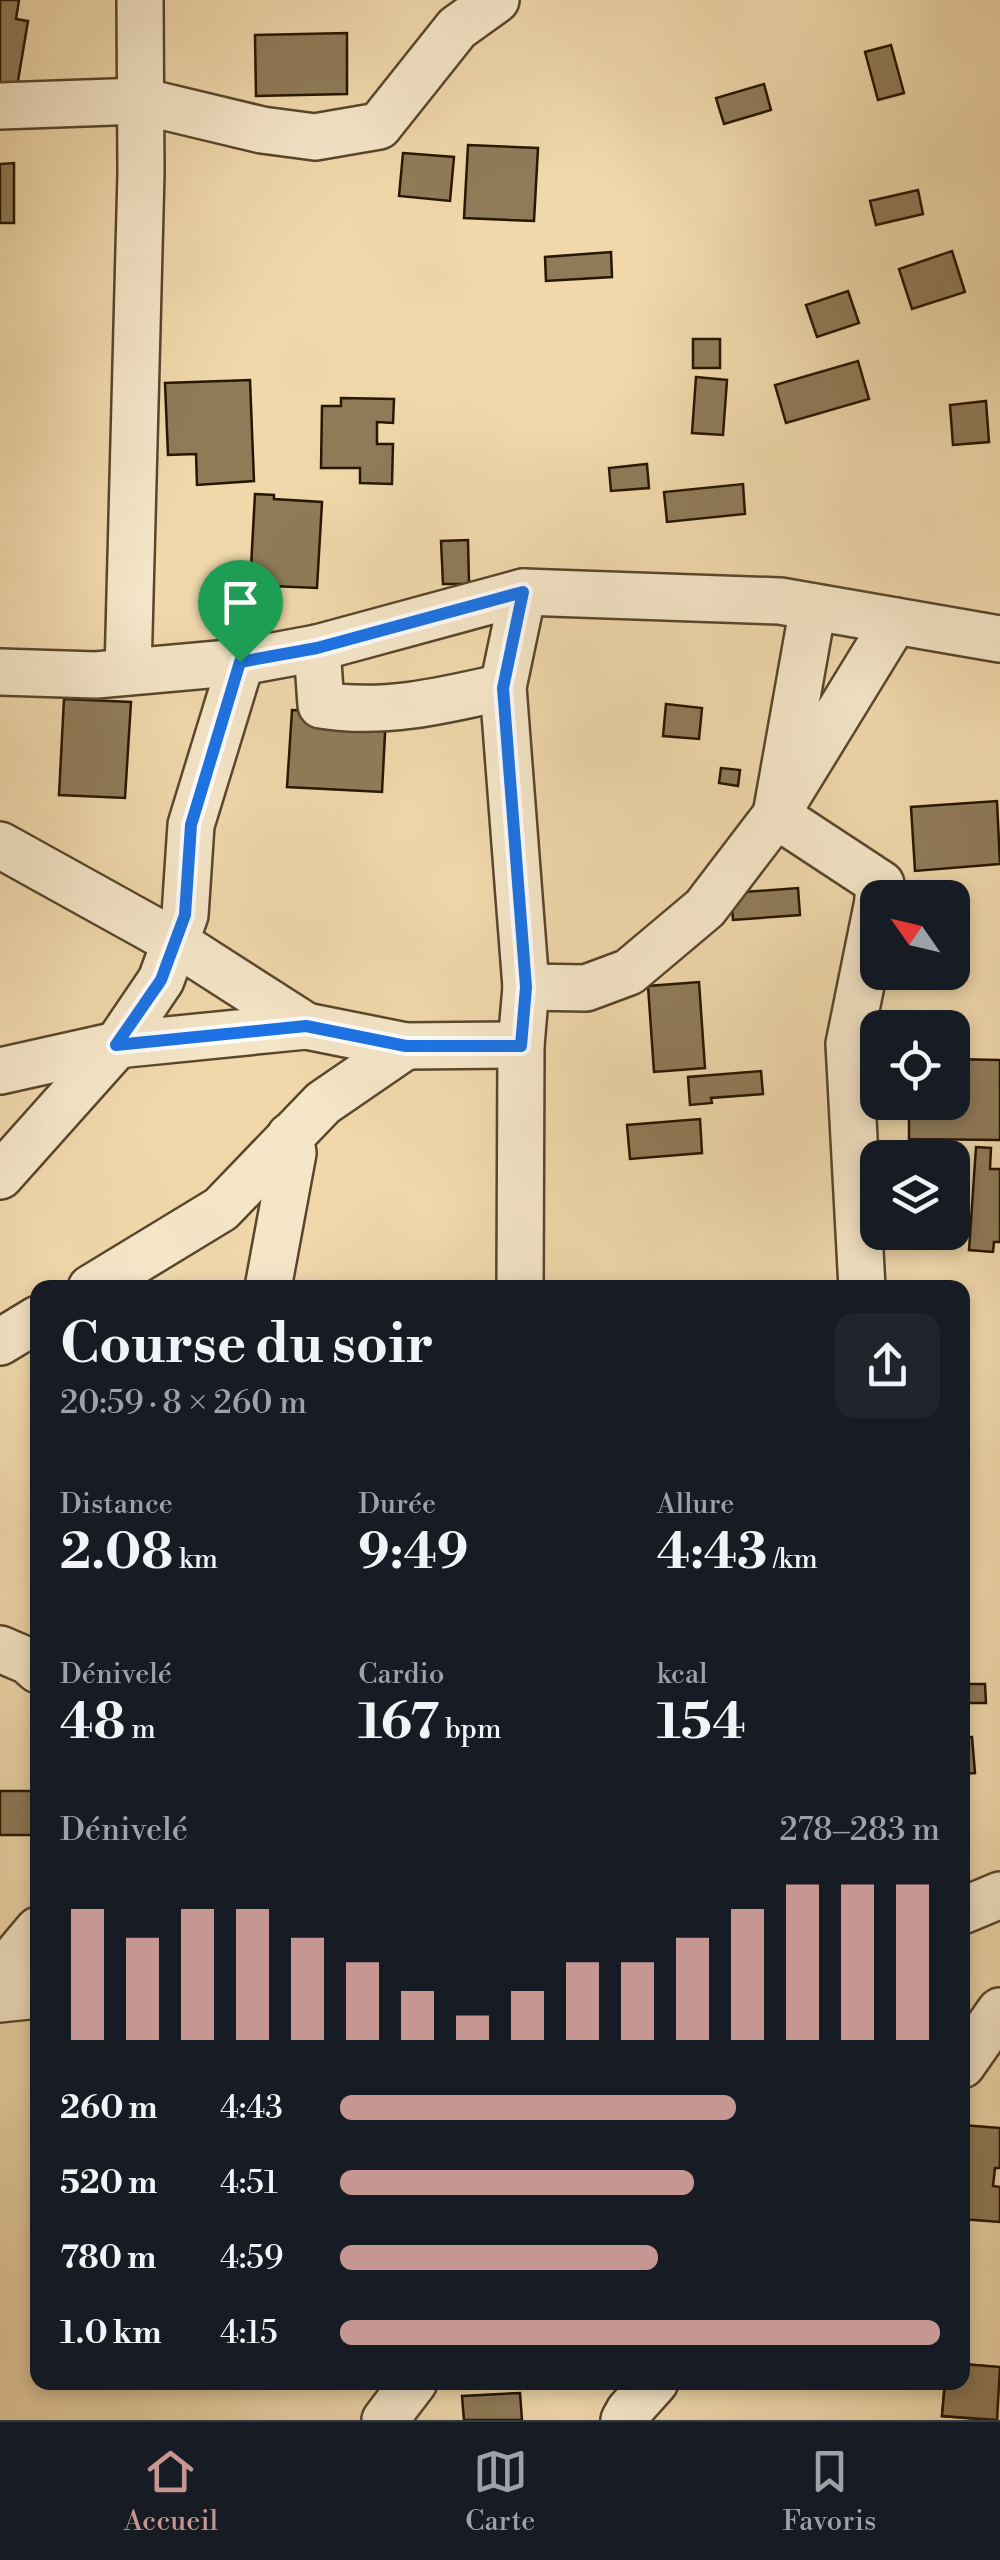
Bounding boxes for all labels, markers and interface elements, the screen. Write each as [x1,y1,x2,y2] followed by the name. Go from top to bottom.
[198,560,283,663] pin
[213,575,268,630] icon: arrive
[860,880,970,990] north arrow
[860,880,970,1250] map controls
[860,1010,970,1120] button: locate
[860,1140,970,1250] button: layers
[60,1311,434,1380] text: Course du soir
[835,1313,940,1418] button: share
[60,1383,307,1423] text: 20:59 · 8 × 260 m
[60,1487,173,1522] text: Distance
[358,1487,436,1522] text: Durée
[657,1487,734,1522] text: Allure
[60,1522,173,1584] text: 2.08
[358,1522,469,1584] text: 9:49
[657,1522,767,1584] text: 4:43
[173,1542,218,1577] text: km
[767,1542,818,1577] text: /km
[60,1657,172,1692] text: Dénivelé
[358,1657,445,1692] text: Cardio
[657,1657,707,1692] text: kcal
[60,1692,125,1754] text: 48
[358,1692,439,1754] text: 167
[657,1692,746,1754] text: 154
[125,1712,156,1747] text: m
[439,1712,502,1747] text: bpm
[60,1810,188,1850] text: Dénivelé
[779,1810,940,1850] text: 278–283 m
[60,2088,158,2128] text: 260 m
[220,2088,283,2128] text: 4:43
[60,2163,157,2203] text: 520 m
[220,2163,278,2203] text: 4:51
[60,2238,156,2278] text: 780 m
[220,2238,283,2278] text: 4:59
[60,2313,162,2353] text: 1.0 km
[220,2313,278,2353] text: 4:15
[124,2444,218,2539] tab: Accueil
[465,2444,535,2539] tab: Carte
[783,2444,876,2539] tab: Favoris

